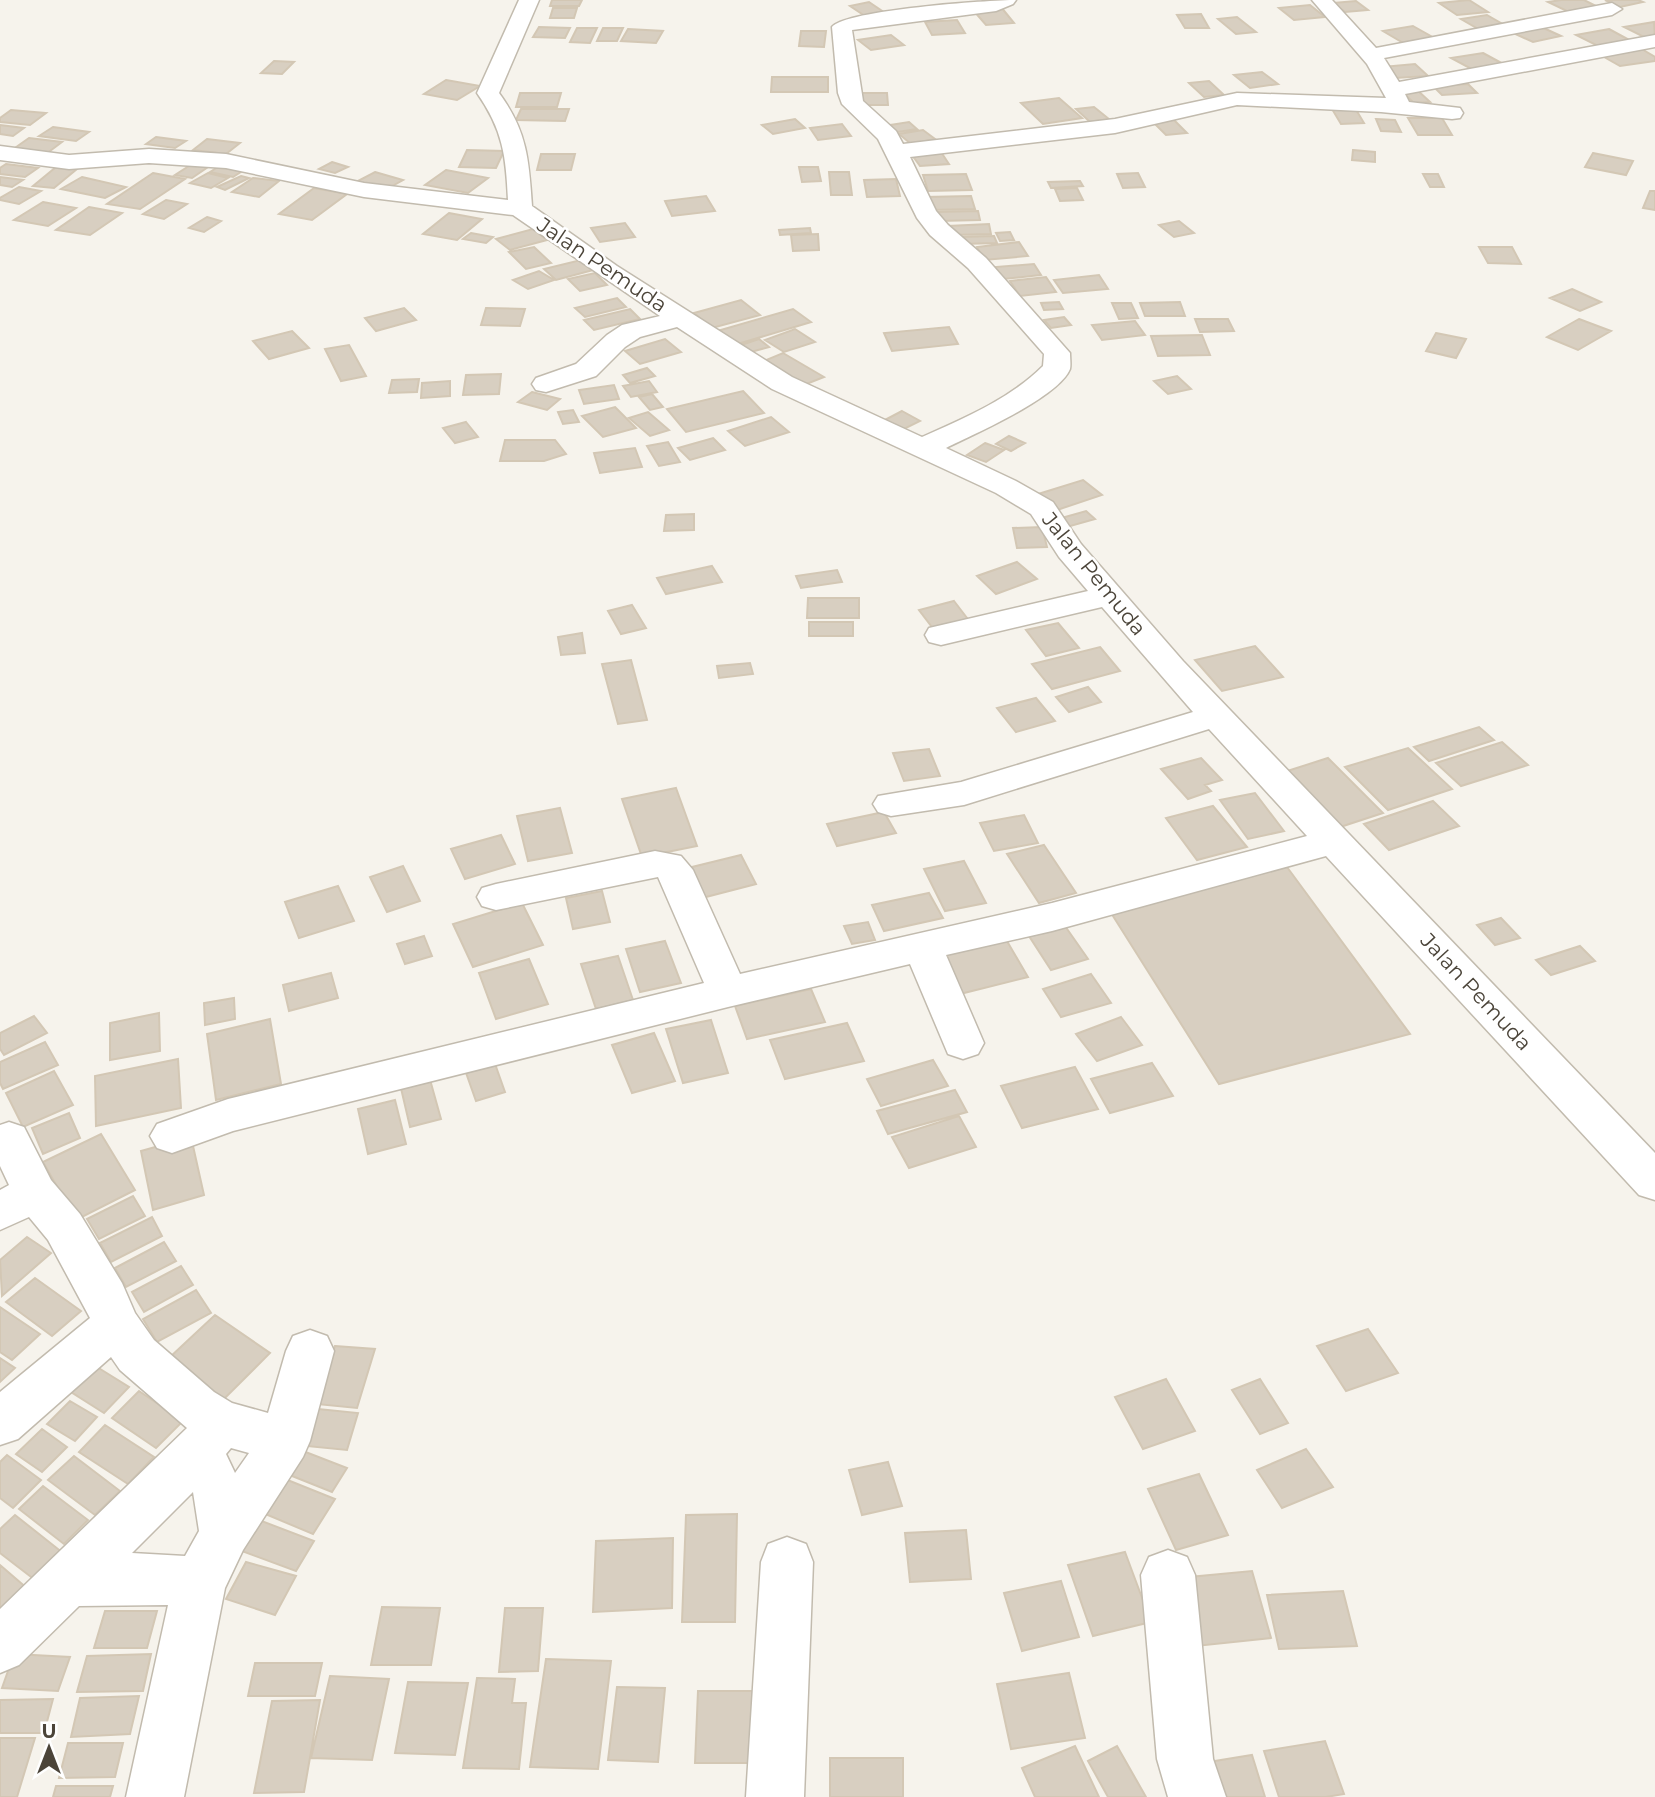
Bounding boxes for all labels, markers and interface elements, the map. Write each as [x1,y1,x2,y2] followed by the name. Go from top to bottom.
[532,211,672,317] street label: Jalan Pemuda
[1036,506,1152,640] street label: Jalan Pemuda
[1415,927,1537,1055] street label: Jalan Pemuda
[14,1713,84,1783] north arrow
[42,1720,56,1743] text: U

